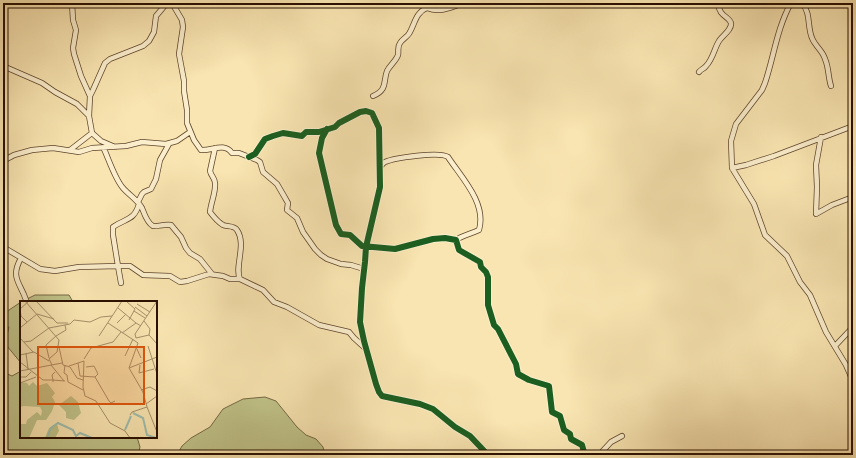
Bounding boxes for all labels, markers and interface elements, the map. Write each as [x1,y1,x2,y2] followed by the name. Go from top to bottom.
[20,301,157,438] inset map

